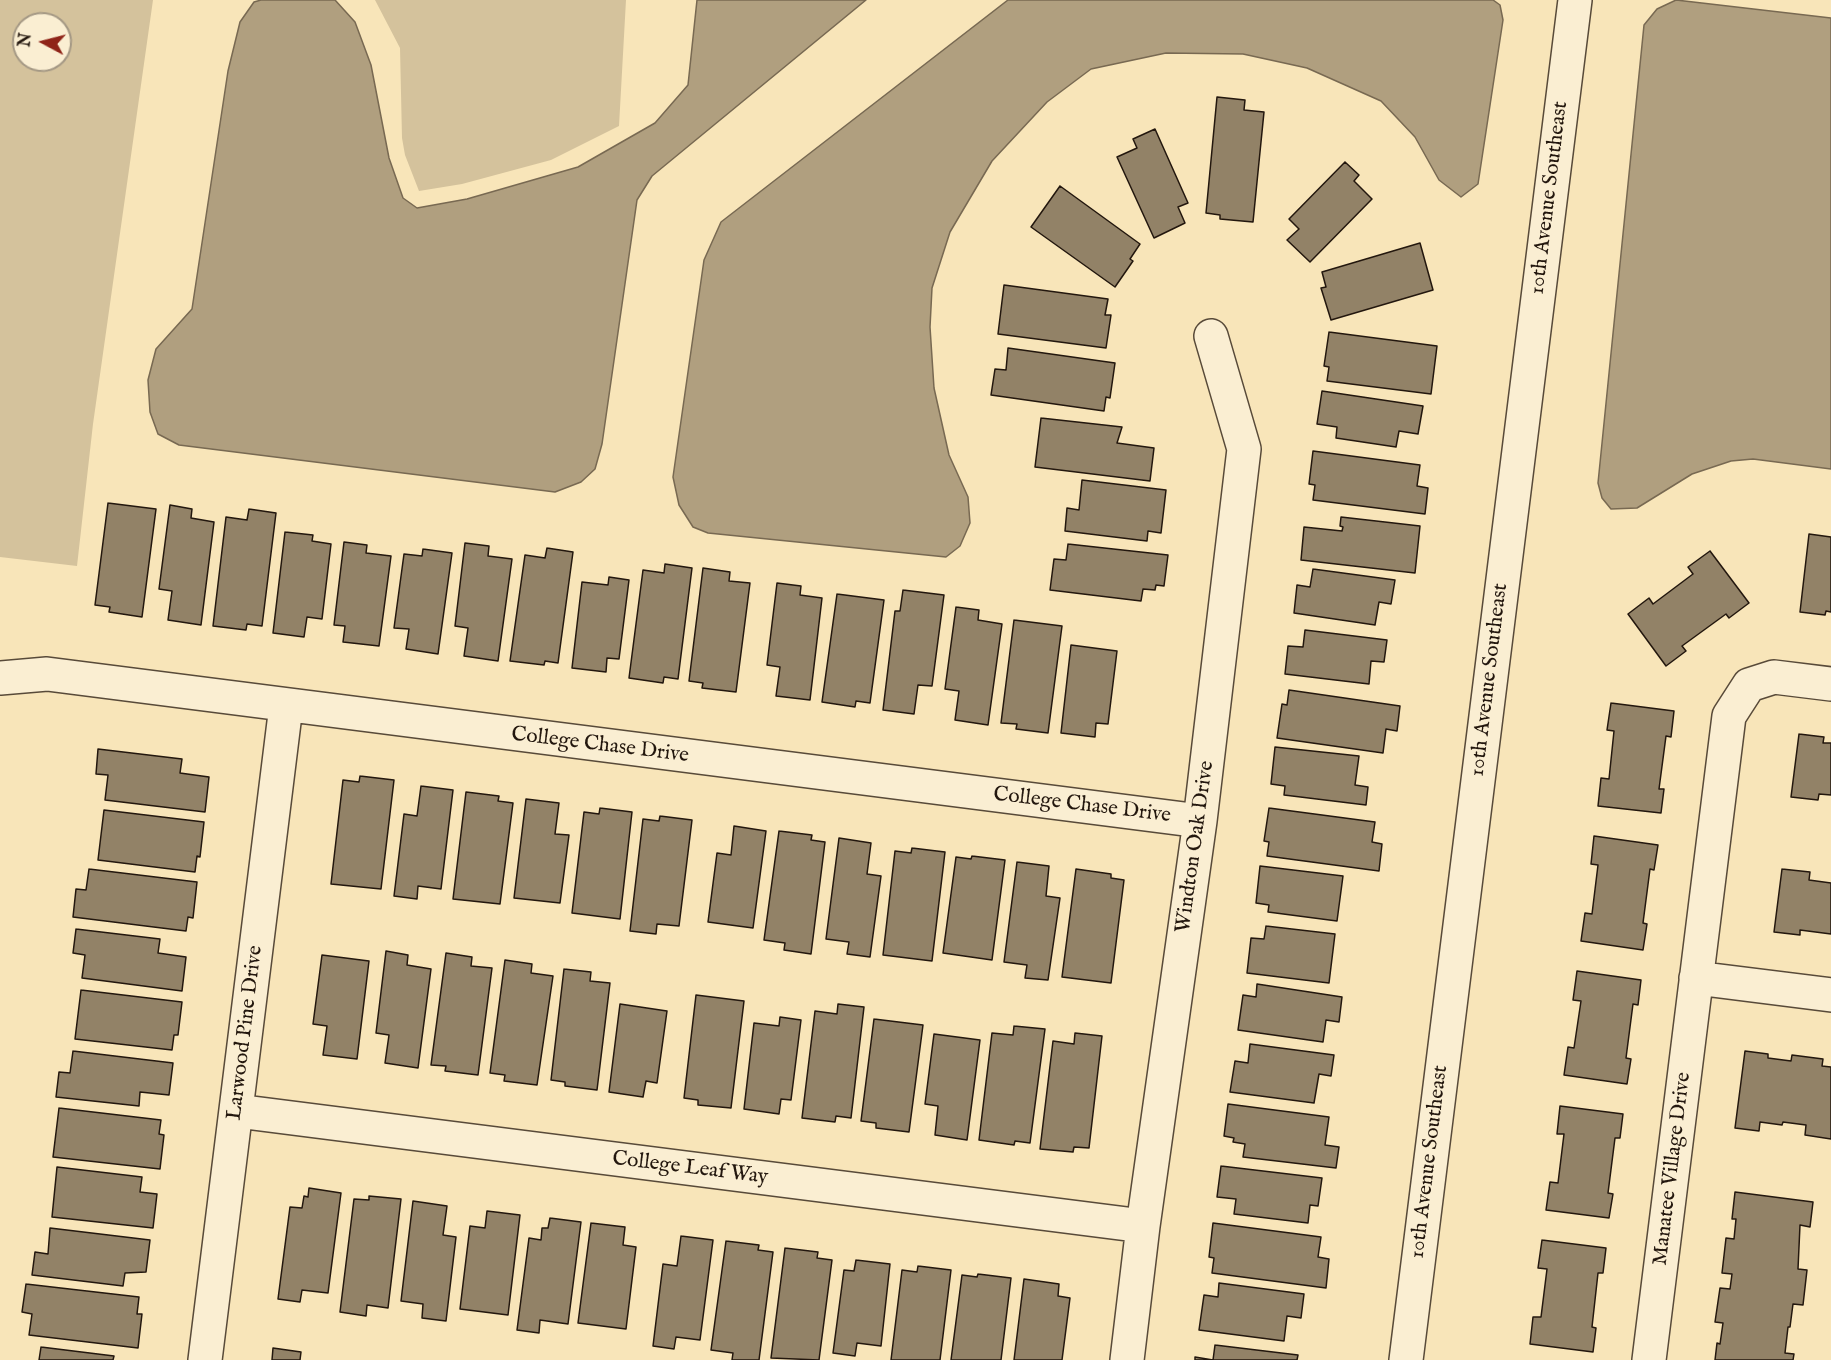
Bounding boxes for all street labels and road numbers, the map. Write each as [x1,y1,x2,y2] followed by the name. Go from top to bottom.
[1526,100,1574,296] street label: 10th Avenue Southeast
[1466,582,1514,778] street label: 10th Avenue Southeast
[510,723,690,769] street label: College Chase Drive
[1171,759,1221,935] street label: Windton Oak Drive
[992,783,1172,829] street label: College Chase Drive
[223,944,269,1122] street label: Larwood Pine Drive
[1406,1064,1454,1260] street label: 10th Avenue Southeast
[1649,1071,1697,1267] street label: Manatee Village Drive
[611,1147,769,1191] street label: College Leaf Way

